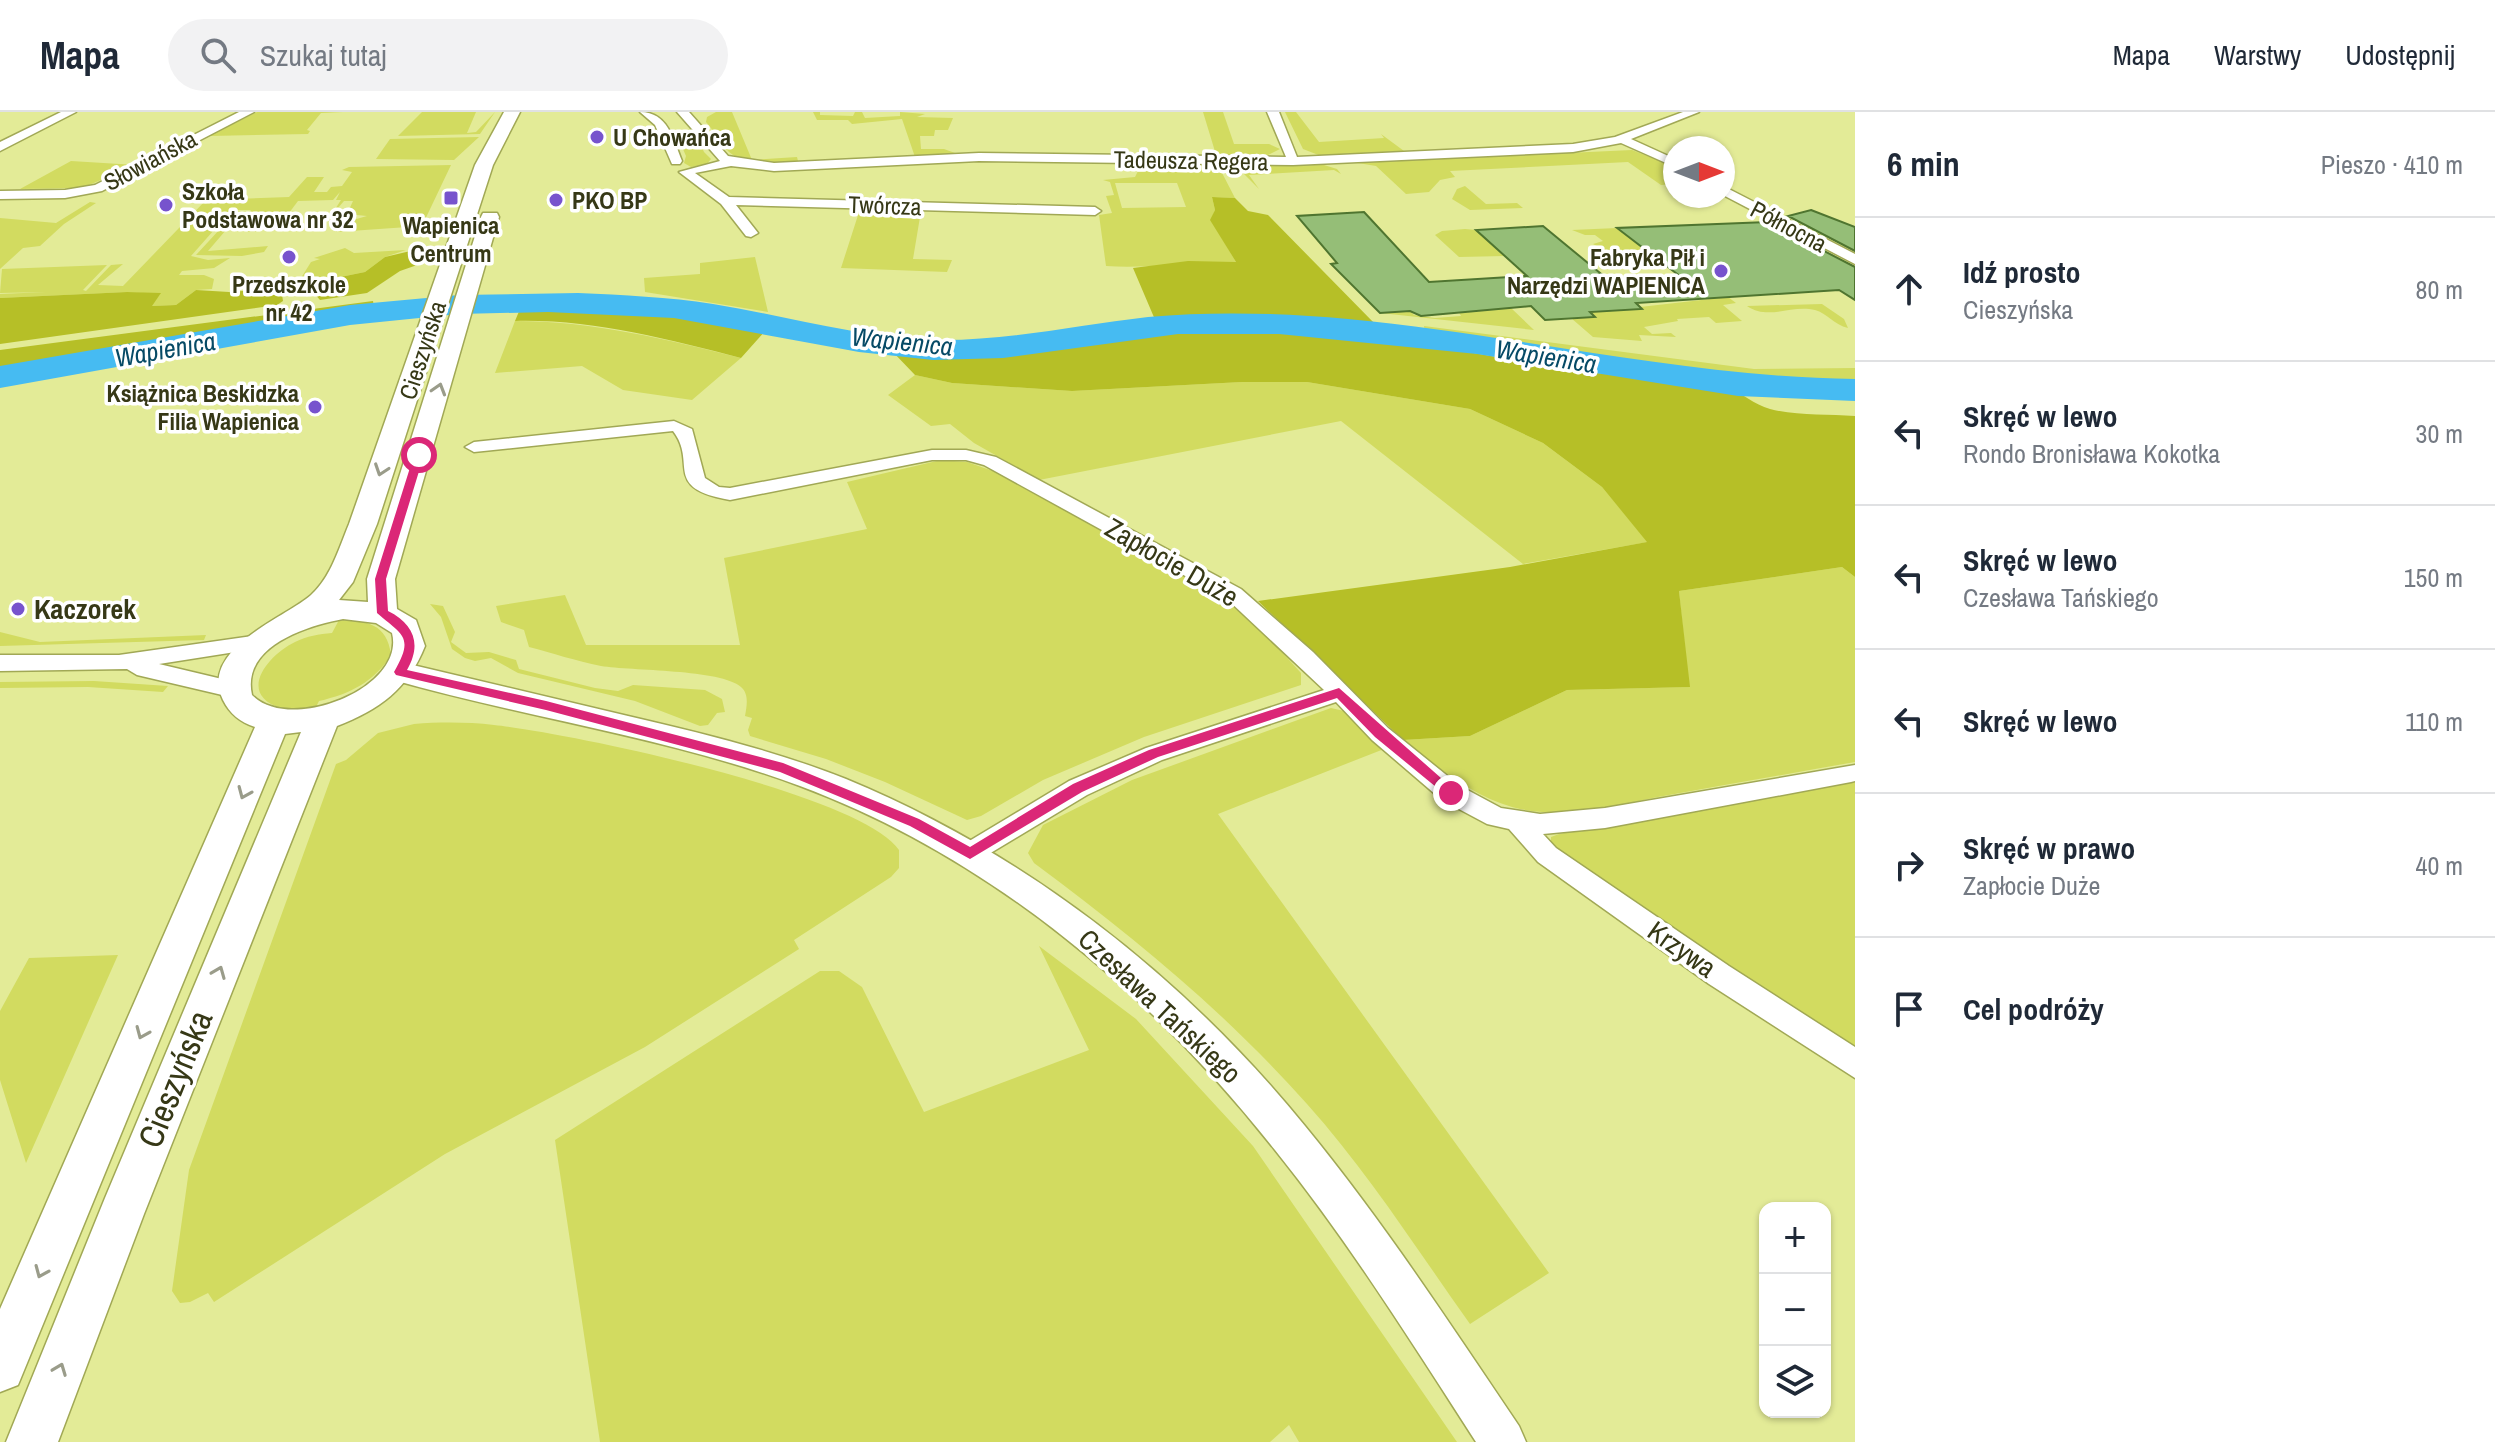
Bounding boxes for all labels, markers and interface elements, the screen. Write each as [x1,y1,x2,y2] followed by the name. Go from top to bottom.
[168,19,728,91] search box
[40,30,120,81] text: Mapa
[196,33,240,77] icon: search
[260,35,387,75] text: Szukaj tutaj
[2113,36,2170,74] text: Mapa
[2214,36,2301,74] text: Warstwy
[2345,36,2455,74] text: Udostępnij
[613,121,731,153] place label: U Chowańca
[98,122,202,198] street label: Słowiańska
[588,128,606,146] marker: U Chowańca
[1663,136,1735,208] north arrow
[1887,141,1960,187] text: 6 min
[1113,143,1269,177] street label: Tadeusza Regera
[2321,147,2463,182] text: Pieszo · 410 m
[182,175,354,235] place label: Szkoła Podstawowa nr 32
[572,184,647,216] place label: PKO BP
[848,188,922,222] street label: Twórcza
[442,189,460,207] marker: Wapienica Centrum
[547,191,565,209] marker: PKO BP
[1745,193,1833,259] street label: Północna
[157,196,175,214] marker: Szkoła Podstawowa nr 32
[403,209,499,269] place label: Wapienica Centrum
[1507,241,1706,301] place label: Fabryka Pił i Narzędzi WAPIENICA
[280,248,298,266] marker: Przedszkole nr 42
[1963,252,2081,292] text: Idź prosto
[1712,262,1730,280] marker: Fabryka Pił i Narzędzi WAPIENICA
[1887,267,1931,311] icon: ahead
[232,268,346,328] place label: Przedszkole nr 42
[2416,272,2463,307] text: 80 m
[1963,292,2073,327] text: Cieszyńska
[391,297,453,403] street label: Cieszyńska
[850,318,954,364] water label: Wapienica
[112,323,218,375] water label: Wapienica
[1493,331,1599,381] water label: Wapienica
[106,377,299,437] place label: Książnica Beskidzka Filia Wapienica
[430,383,446,397] one-way arrow
[1963,396,2118,436] text: Skręć w lewo
[306,398,324,416] marker: Książnica Beskidzka Filia Wapienica
[1887,411,1931,455] icon: left
[2416,416,2463,451] text: 30 m
[1963,436,2220,471] text: Rondo Bronisława Kokotka
[401,437,437,473] route start
[374,462,390,476] one-way arrow
[1098,509,1246,615] street label: Zapłocie Duże
[1963,540,2118,580] text: Skręć w lewo
[1887,555,1931,599] icon: left
[2404,560,2463,595] text: 150 m
[1963,580,2159,615] text: Czesława Tańskiego
[34,590,136,628] place label: Kaczorek
[9,600,27,618] marker: Kaczorek
[1887,699,1931,743] icon: left
[1963,701,2118,741] text: Skręć w lewo
[2405,704,2463,739] text: 110 m
[1433,775,1469,811] route end
[238,785,254,799] one-way arrow
[1963,828,2135,868] text: Skręć w prawo
[1887,843,1931,887] icon: right
[2416,848,2463,883] text: 40 m
[1963,868,2100,903] text: Zapłocie Duże
[1640,912,1724,986] street label: Krzywa
[1070,920,1250,1092] street label: Czesława Tańskiego
[209,966,226,980] one-way arrow
[1887,987,1931,1031] icon: arrive
[1963,989,2104,1029] text: Cel podróży
[127,1003,223,1154] street label: Cieszyńska
[136,1025,152,1039] one-way arrow
[1759,1202,1831,1418] map controls
[1759,1202,1831,1274] button: +
[34,1264,50,1278] one-way arrow
[1759,1274,1831,1346] button: −
[1759,1346,1831,1418] button: layers
[50,1363,67,1377] one-way arrow

